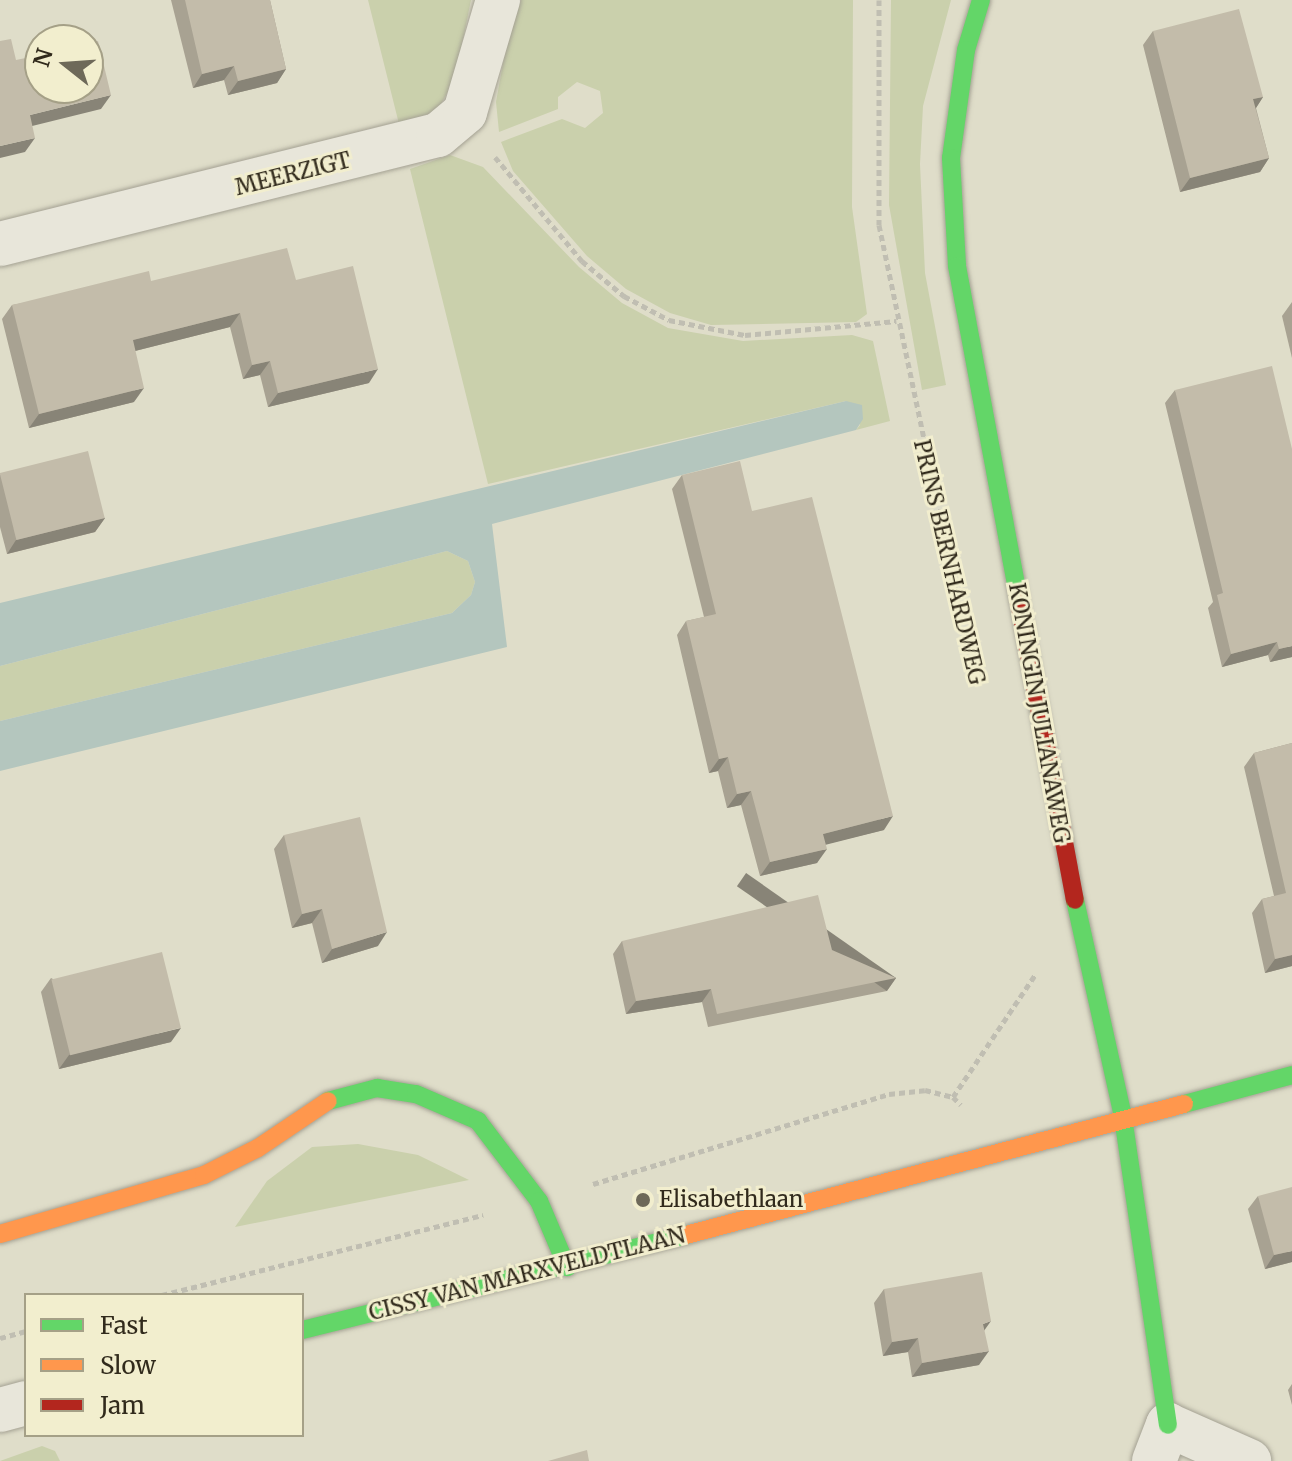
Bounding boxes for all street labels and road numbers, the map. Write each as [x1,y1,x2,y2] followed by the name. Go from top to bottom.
[232,147,354,201] street label: MEERZIGT
[908,437,990,687] street label: PRINS BERNHARDWEG
[1003,581,1075,845] street label: KONINGIN JULIANAWEG
[366,1222,688,1326] street label: CISSY VAN MARXVELDTLAAN

